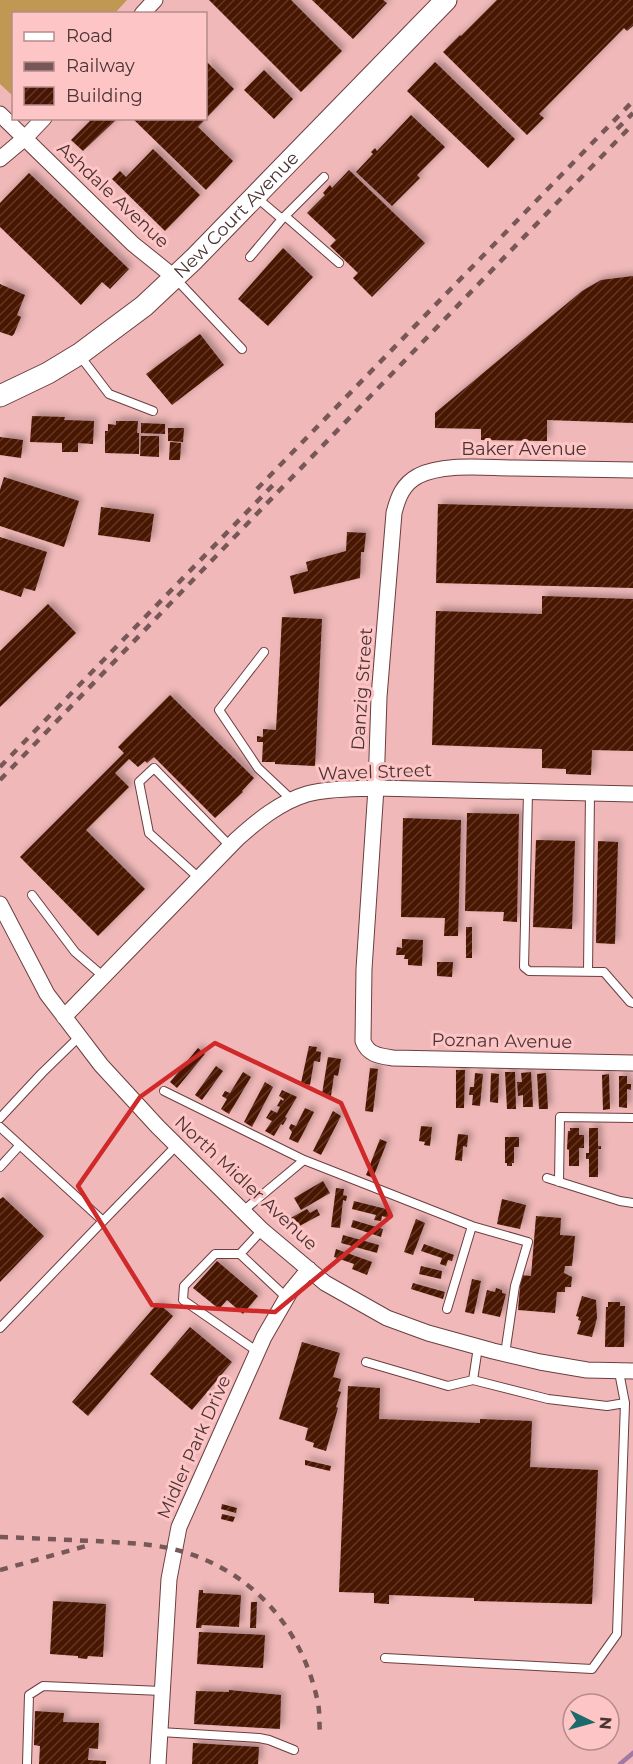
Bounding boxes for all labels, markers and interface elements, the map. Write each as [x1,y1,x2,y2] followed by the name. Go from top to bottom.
[12,12,207,120] legend
[66,25,113,47] text: Road
[66,55,135,77] text: Railway
[66,85,143,107] text: Building
[52,138,174,253] street label: Ashdale Avenue
[169,147,303,283] street label: New Court Avenue
[461,438,587,460] street label: Baker Avenue
[347,627,377,751] street label: Danzig Street
[318,759,432,785] street label: Wavel Street
[432,1029,573,1053] street label: Poznan Avenue
[170,1111,322,1255] street label: North Midler Avenue
[152,1372,236,1522] street label: Midler Park Drive
[561,1692,621,1752] north arrow
[595,1716,615,1731] text: N

